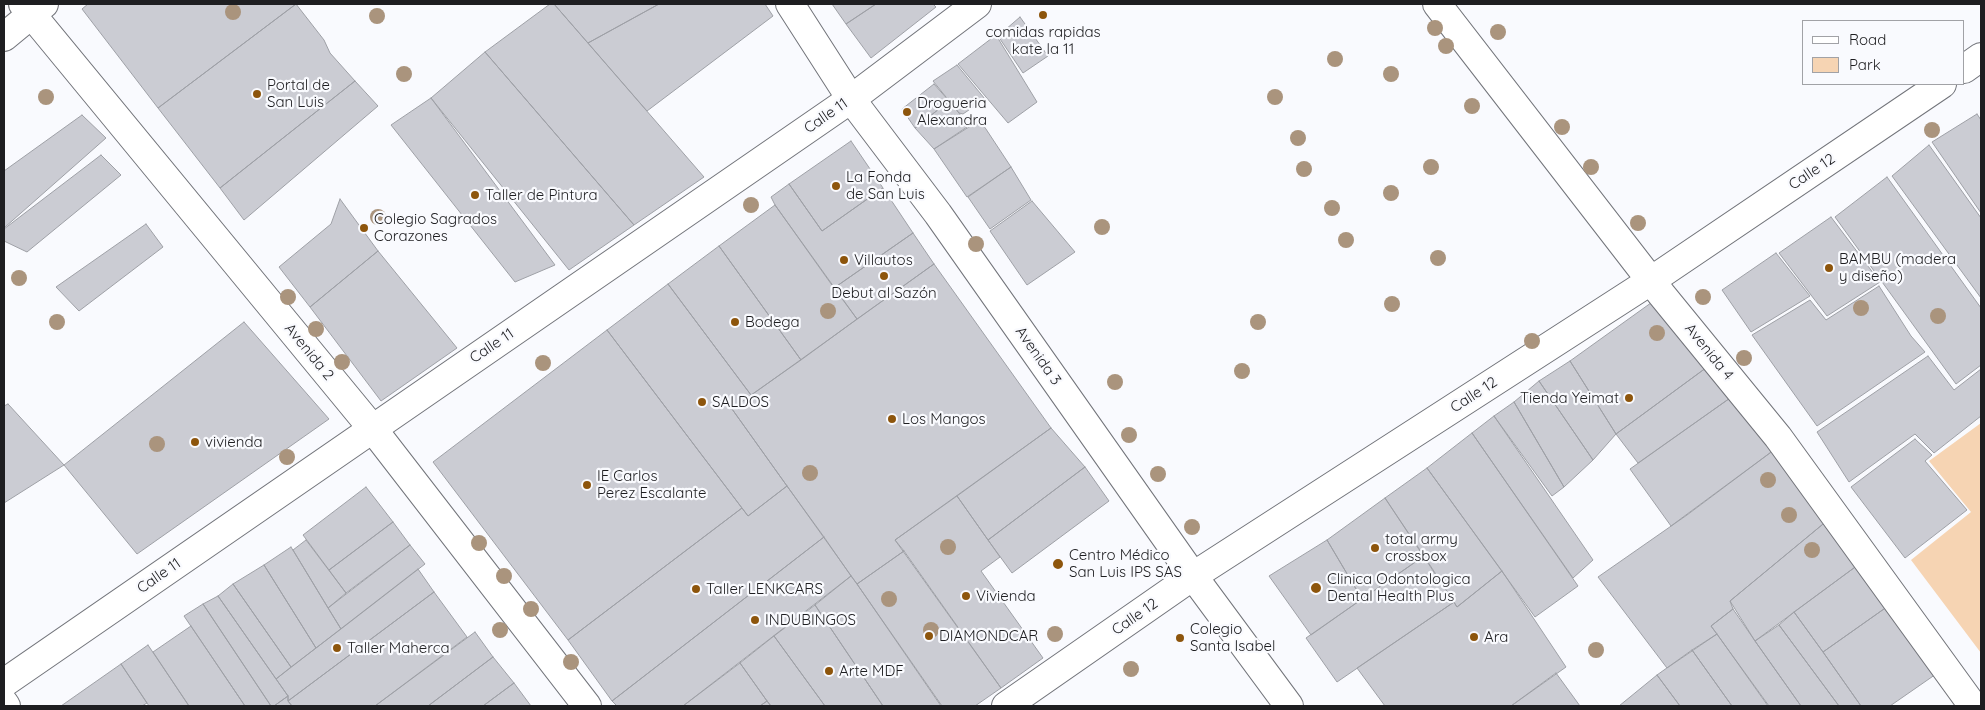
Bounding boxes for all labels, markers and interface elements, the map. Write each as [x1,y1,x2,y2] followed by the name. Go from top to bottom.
[1037,9,1049,21] marker: comidas rapidas kate la 11
[1802,20,1965,85] legend
[985,23,1101,58] place label: comidas rapidas kate la 11
[1849,30,1886,49] text: Road
[1849,55,1881,74] text: Park
[267,76,330,111] place label: Portal de San Luis
[251,88,263,100] marker: Portal de San Luis
[801,94,851,138] street label: Calle 11
[917,94,987,129] place label: Drogueria Alexandra
[901,106,913,118] marker: Drogueria Alexandra
[1785,150,1839,194] street label: Calle 12
[846,168,925,203] place label: La Fonda de San Luis
[830,180,842,192] marker: La Fonda de San Luis
[485,186,598,204] place label: Taller de Pintura
[469,189,481,201] marker: Taller de Pintura
[374,210,497,245] place label: Colegio Sagrados Corazones
[358,222,370,234] marker: Colegio Sagrados Corazones
[1839,250,1956,285] place label: BAMBU (madera y diseño)
[854,251,913,269] place label: Villautos
[838,254,850,266] marker: Villautos
[1823,262,1835,274] marker: BAMBU (madera y diseño)
[878,270,890,282] marker: Debut al Sazón
[831,284,937,302] place label: Debut al Sazón
[745,313,800,331] place label: Bodega
[729,316,741,328] marker: Bodega
[281,320,337,384] street label: Avenida 2
[1681,320,1737,384] street label: Avenida 4
[1011,323,1065,389] street label: Avenida 3
[467,325,517,367] street label: Calle 11
[1447,373,1501,417] street label: Calle 12
[1520,389,1619,407] place label: Tienda Yeimat
[1623,392,1635,404] marker: Tienda Yeimat
[712,393,769,411] place label: SALDOS
[696,396,708,408] marker: SALDOS
[902,410,985,428] place label: Los Mangos
[886,413,898,425] marker: Los Mangos
[205,433,263,451] place label: vivienda
[189,436,201,448] marker: vivienda
[597,467,707,502] place label: IE Carlos Perez Escalante
[581,479,593,491] marker: IE Carlos Perez Escalante
[1385,530,1458,565] place label: total army crossbox
[1369,542,1381,554] marker: total army crossbox
[1069,546,1182,581] place label: Centro Médico San Luis IPS SAS
[134,554,184,598] street label: Calle 11
[1051,557,1065,571] marker: Centro Médico San Luis IPS SAS
[1327,570,1471,605] place label: Clinica Odontologica Dental Health Plus
[706,580,823,598] place label: Taller LENKCARS
[1309,581,1323,595] marker: Clinica Odontologica Dental Health Plus
[690,583,702,595] marker: Taller LENKCARS
[976,587,1036,605] place label: Vivienda
[960,590,972,602] marker: Vivienda
[1109,595,1161,639] street label: Calle 12
[765,611,856,629] place label: INDUBINGOS
[749,614,761,626] marker: INDUBINGOS
[1190,620,1275,655] place label: Colegio Santa Isabel
[939,627,1038,645] place label: DIAMONDCAR
[1484,628,1508,646] place label: Ara
[923,630,935,642] marker: DIAMONDCAR
[1468,631,1480,643] marker: Ara
[1174,632,1186,644] marker: Colegio Santa Isabel
[347,639,450,657] place label: Taller Maherca
[331,642,343,654] marker: Taller Maherca
[839,662,904,680] place label: Arte MDF
[823,665,835,677] marker: Arte MDF

